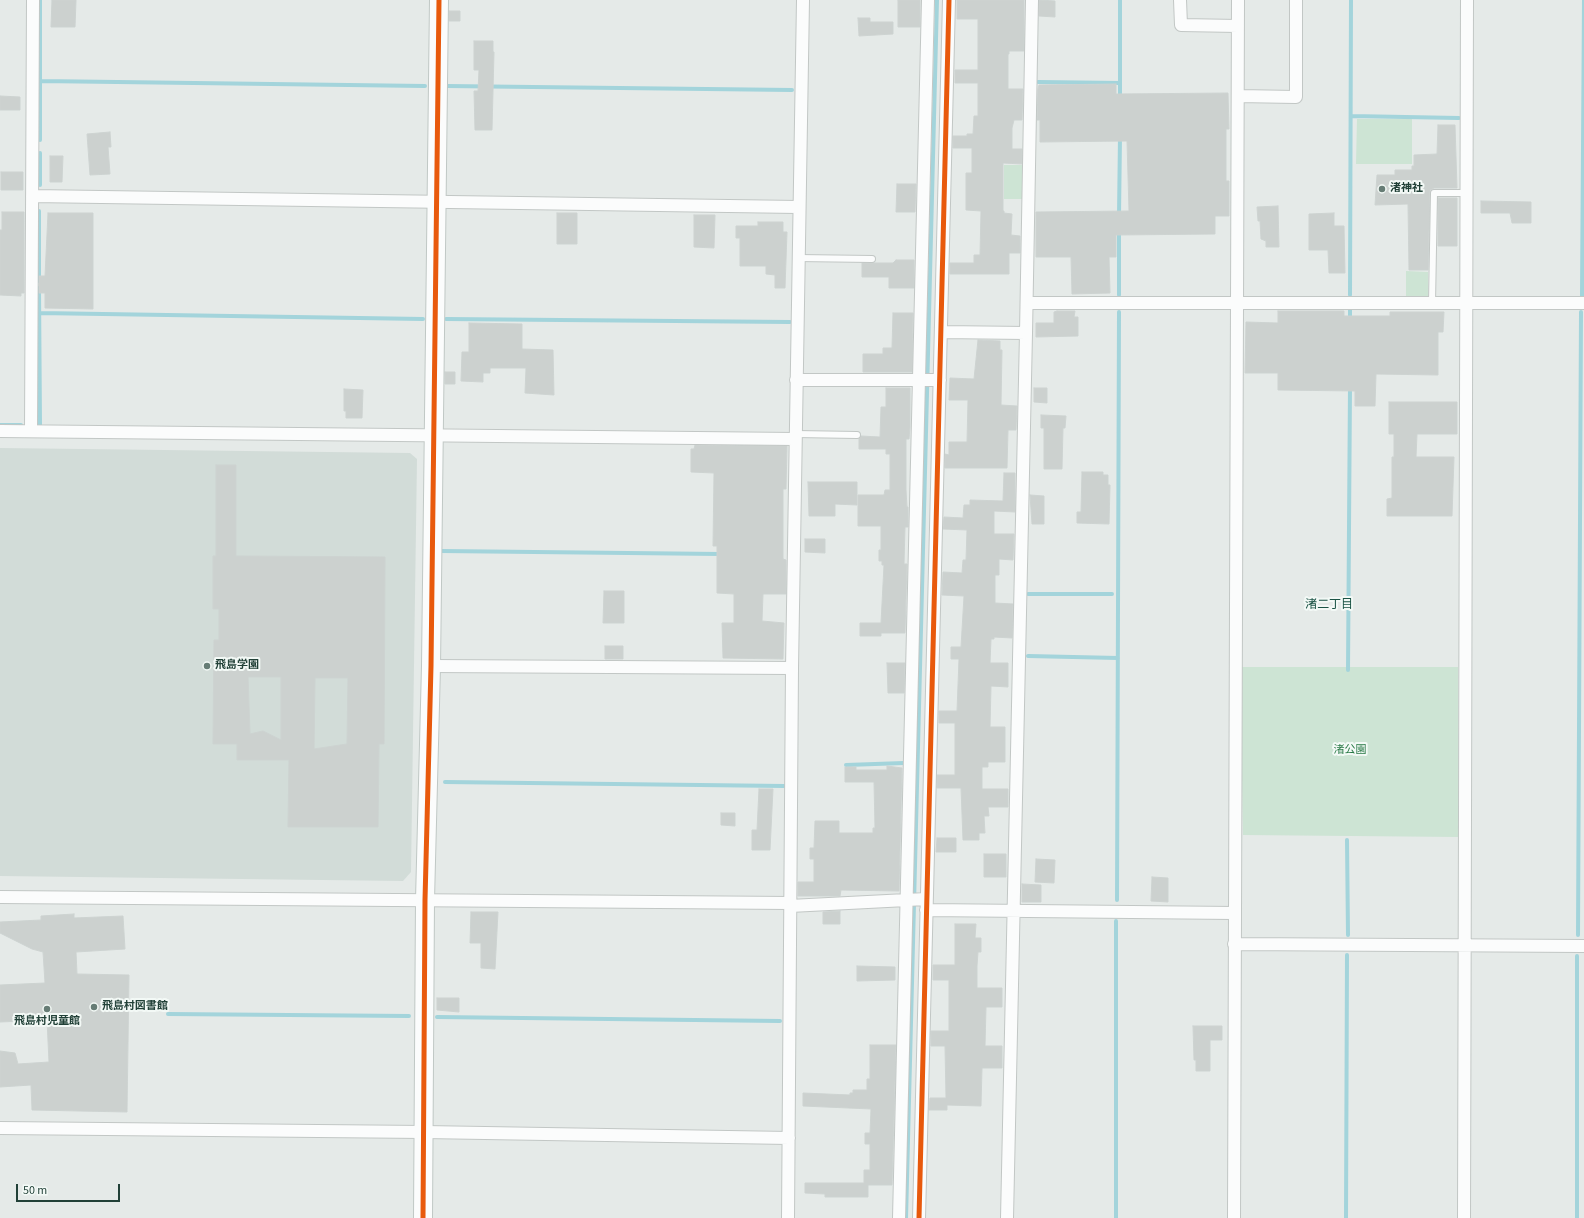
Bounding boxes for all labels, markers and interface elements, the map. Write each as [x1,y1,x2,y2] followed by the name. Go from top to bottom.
[1390,182,1423,196] place label: 渚神社
[1377,184,1387,194] marker: 渚神社
[1305,598,1353,612] district label: 渚二丁目
[215,659,259,673] place label: 飛島学園
[202,661,212,671] marker: 飛島学園
[1334,744,1366,758] park label: 渚公園
[102,1000,168,1014] place label: 飛島村図書館
[89,1002,99,1012] marker: 飛島村図書館
[42,1004,52,1014] marker: 飛島村児童館
[14,1015,80,1029] place label: 飛島村児童館
[18,1176,122,1202] scale bar
[23,1182,47,1199] text: 50 m

